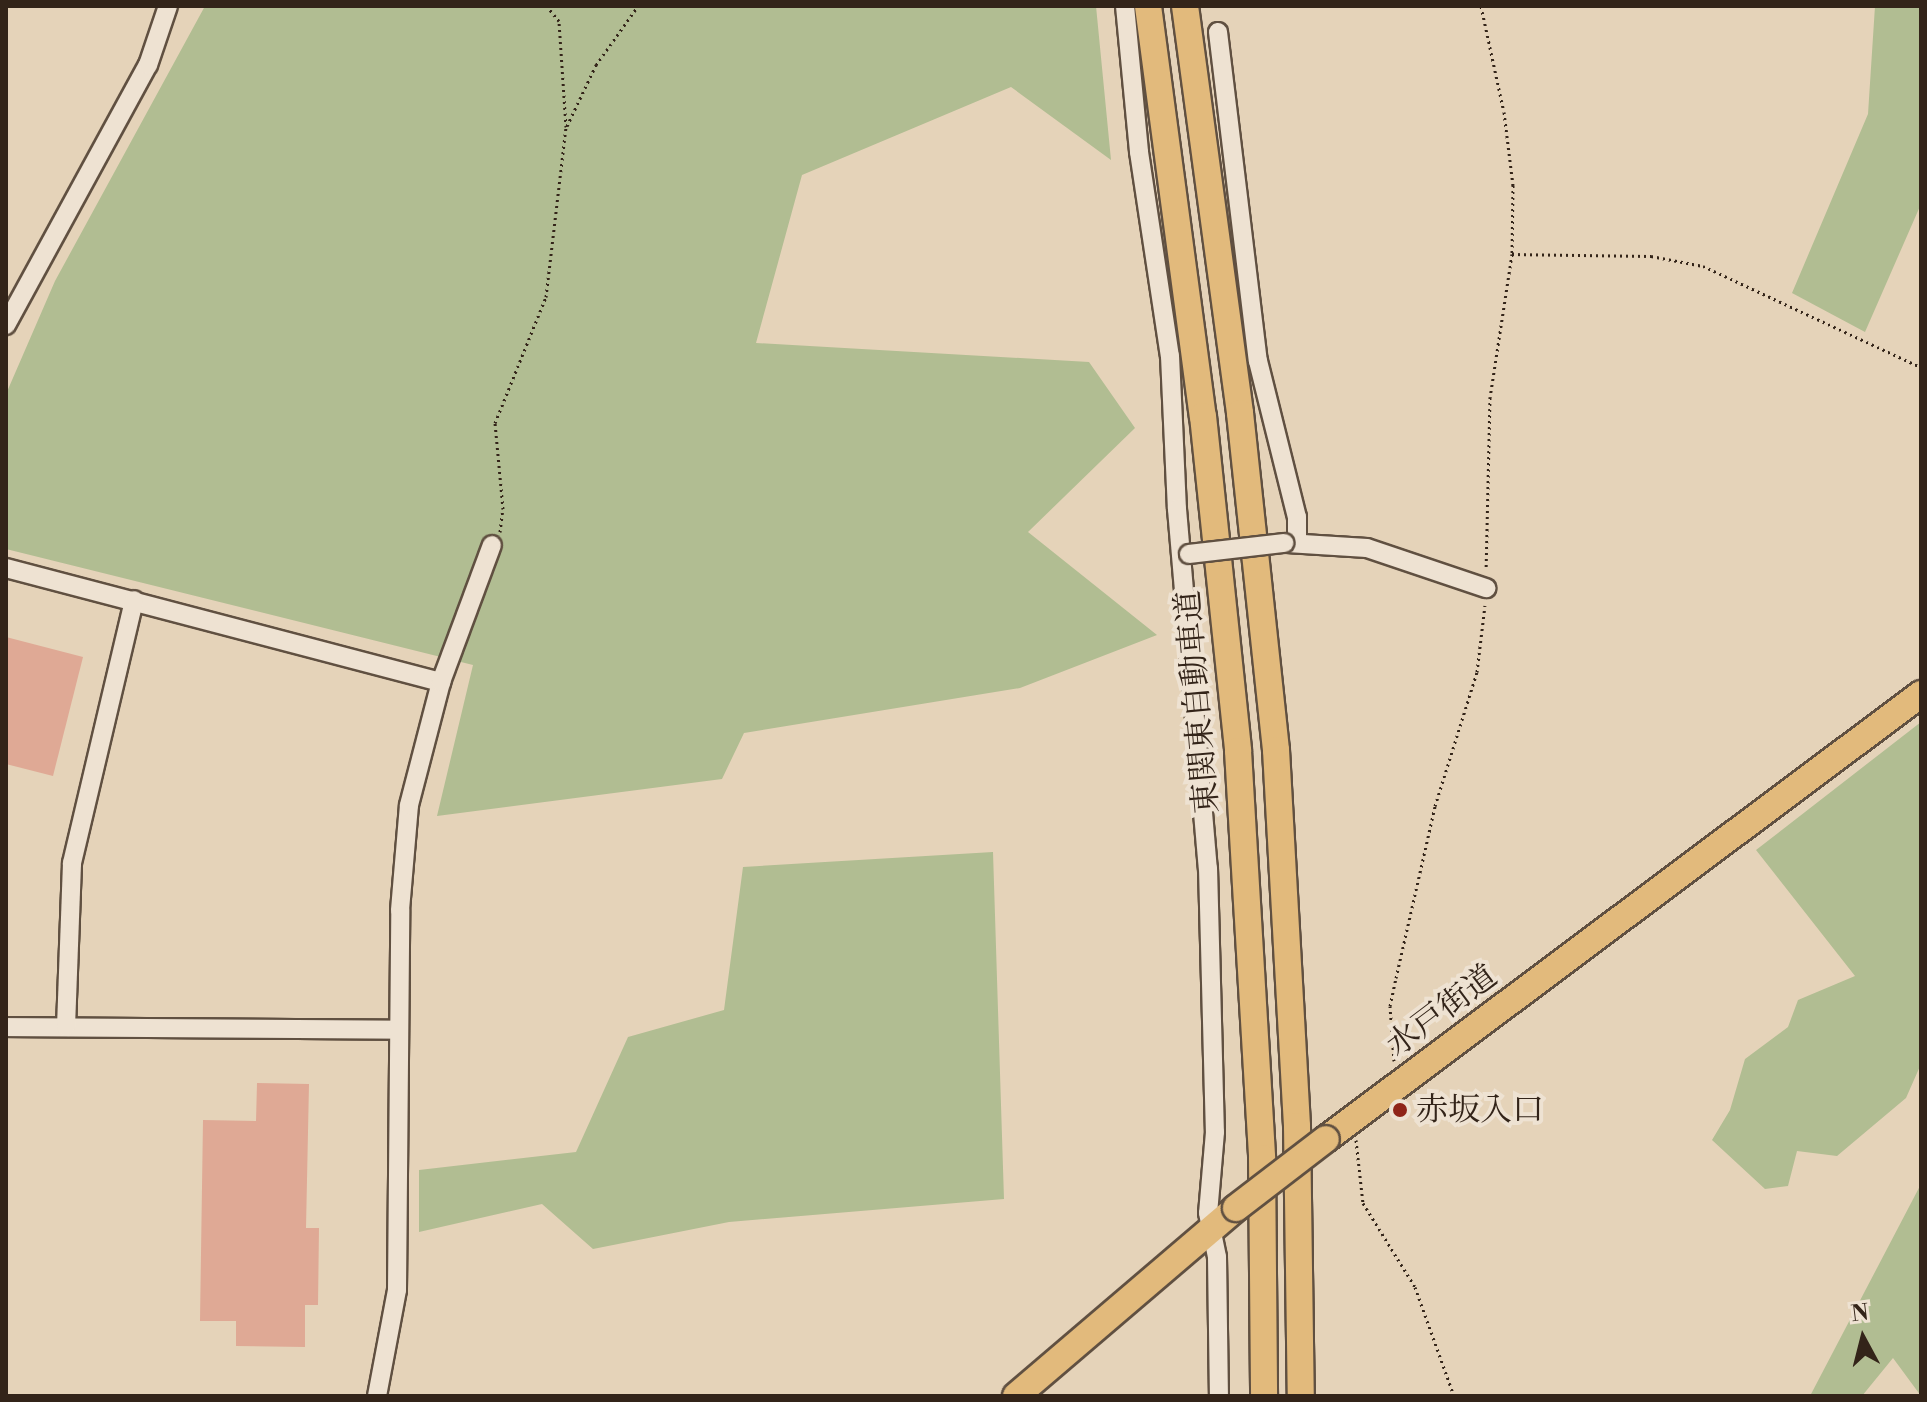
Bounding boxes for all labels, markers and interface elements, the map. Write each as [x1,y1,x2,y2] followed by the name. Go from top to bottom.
[1169,589,1227,815] street label: 東関東自動車道
[1379,957,1505,1065] street label: 水戸街道
[1416,1091,1544,1129] place label: 赤坂入口
[1391,1101,1409,1119] marker: 赤坂入口
[1823,1298,1903,1378] north arrow
[1850,1299,1870,1328] text: N

